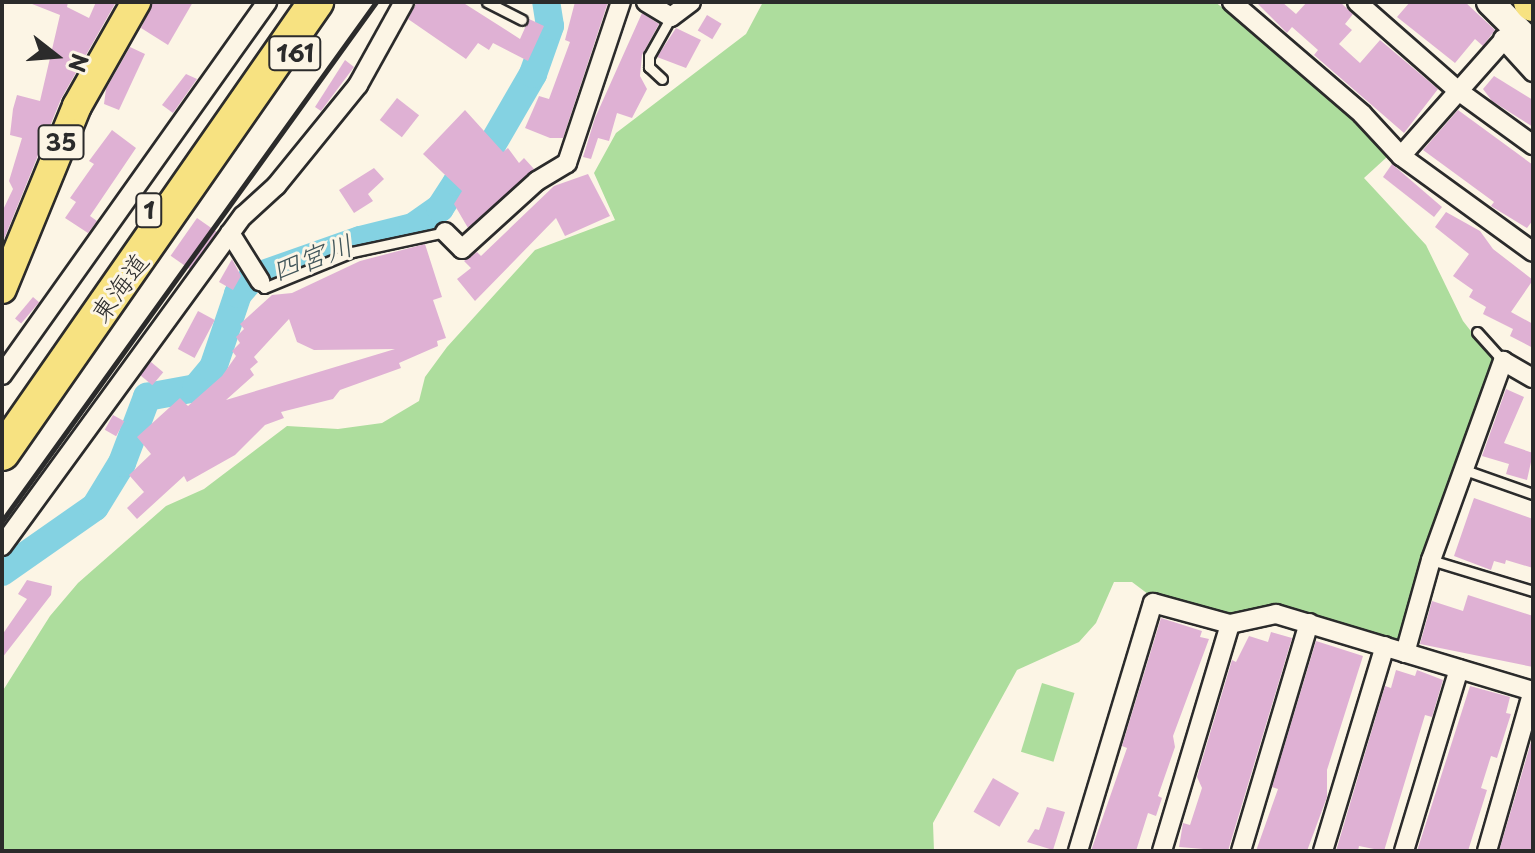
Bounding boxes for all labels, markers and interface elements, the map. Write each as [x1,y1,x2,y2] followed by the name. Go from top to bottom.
[16,16,96,96] north arrow
[267,33,323,73] road number: 161
[61,50,98,76] text: N
[37,122,85,162] road number: 35
[135,190,163,230] road number: 1
[267,227,357,287] water label: 四宮川
[83,246,155,328] street label: 東海道

